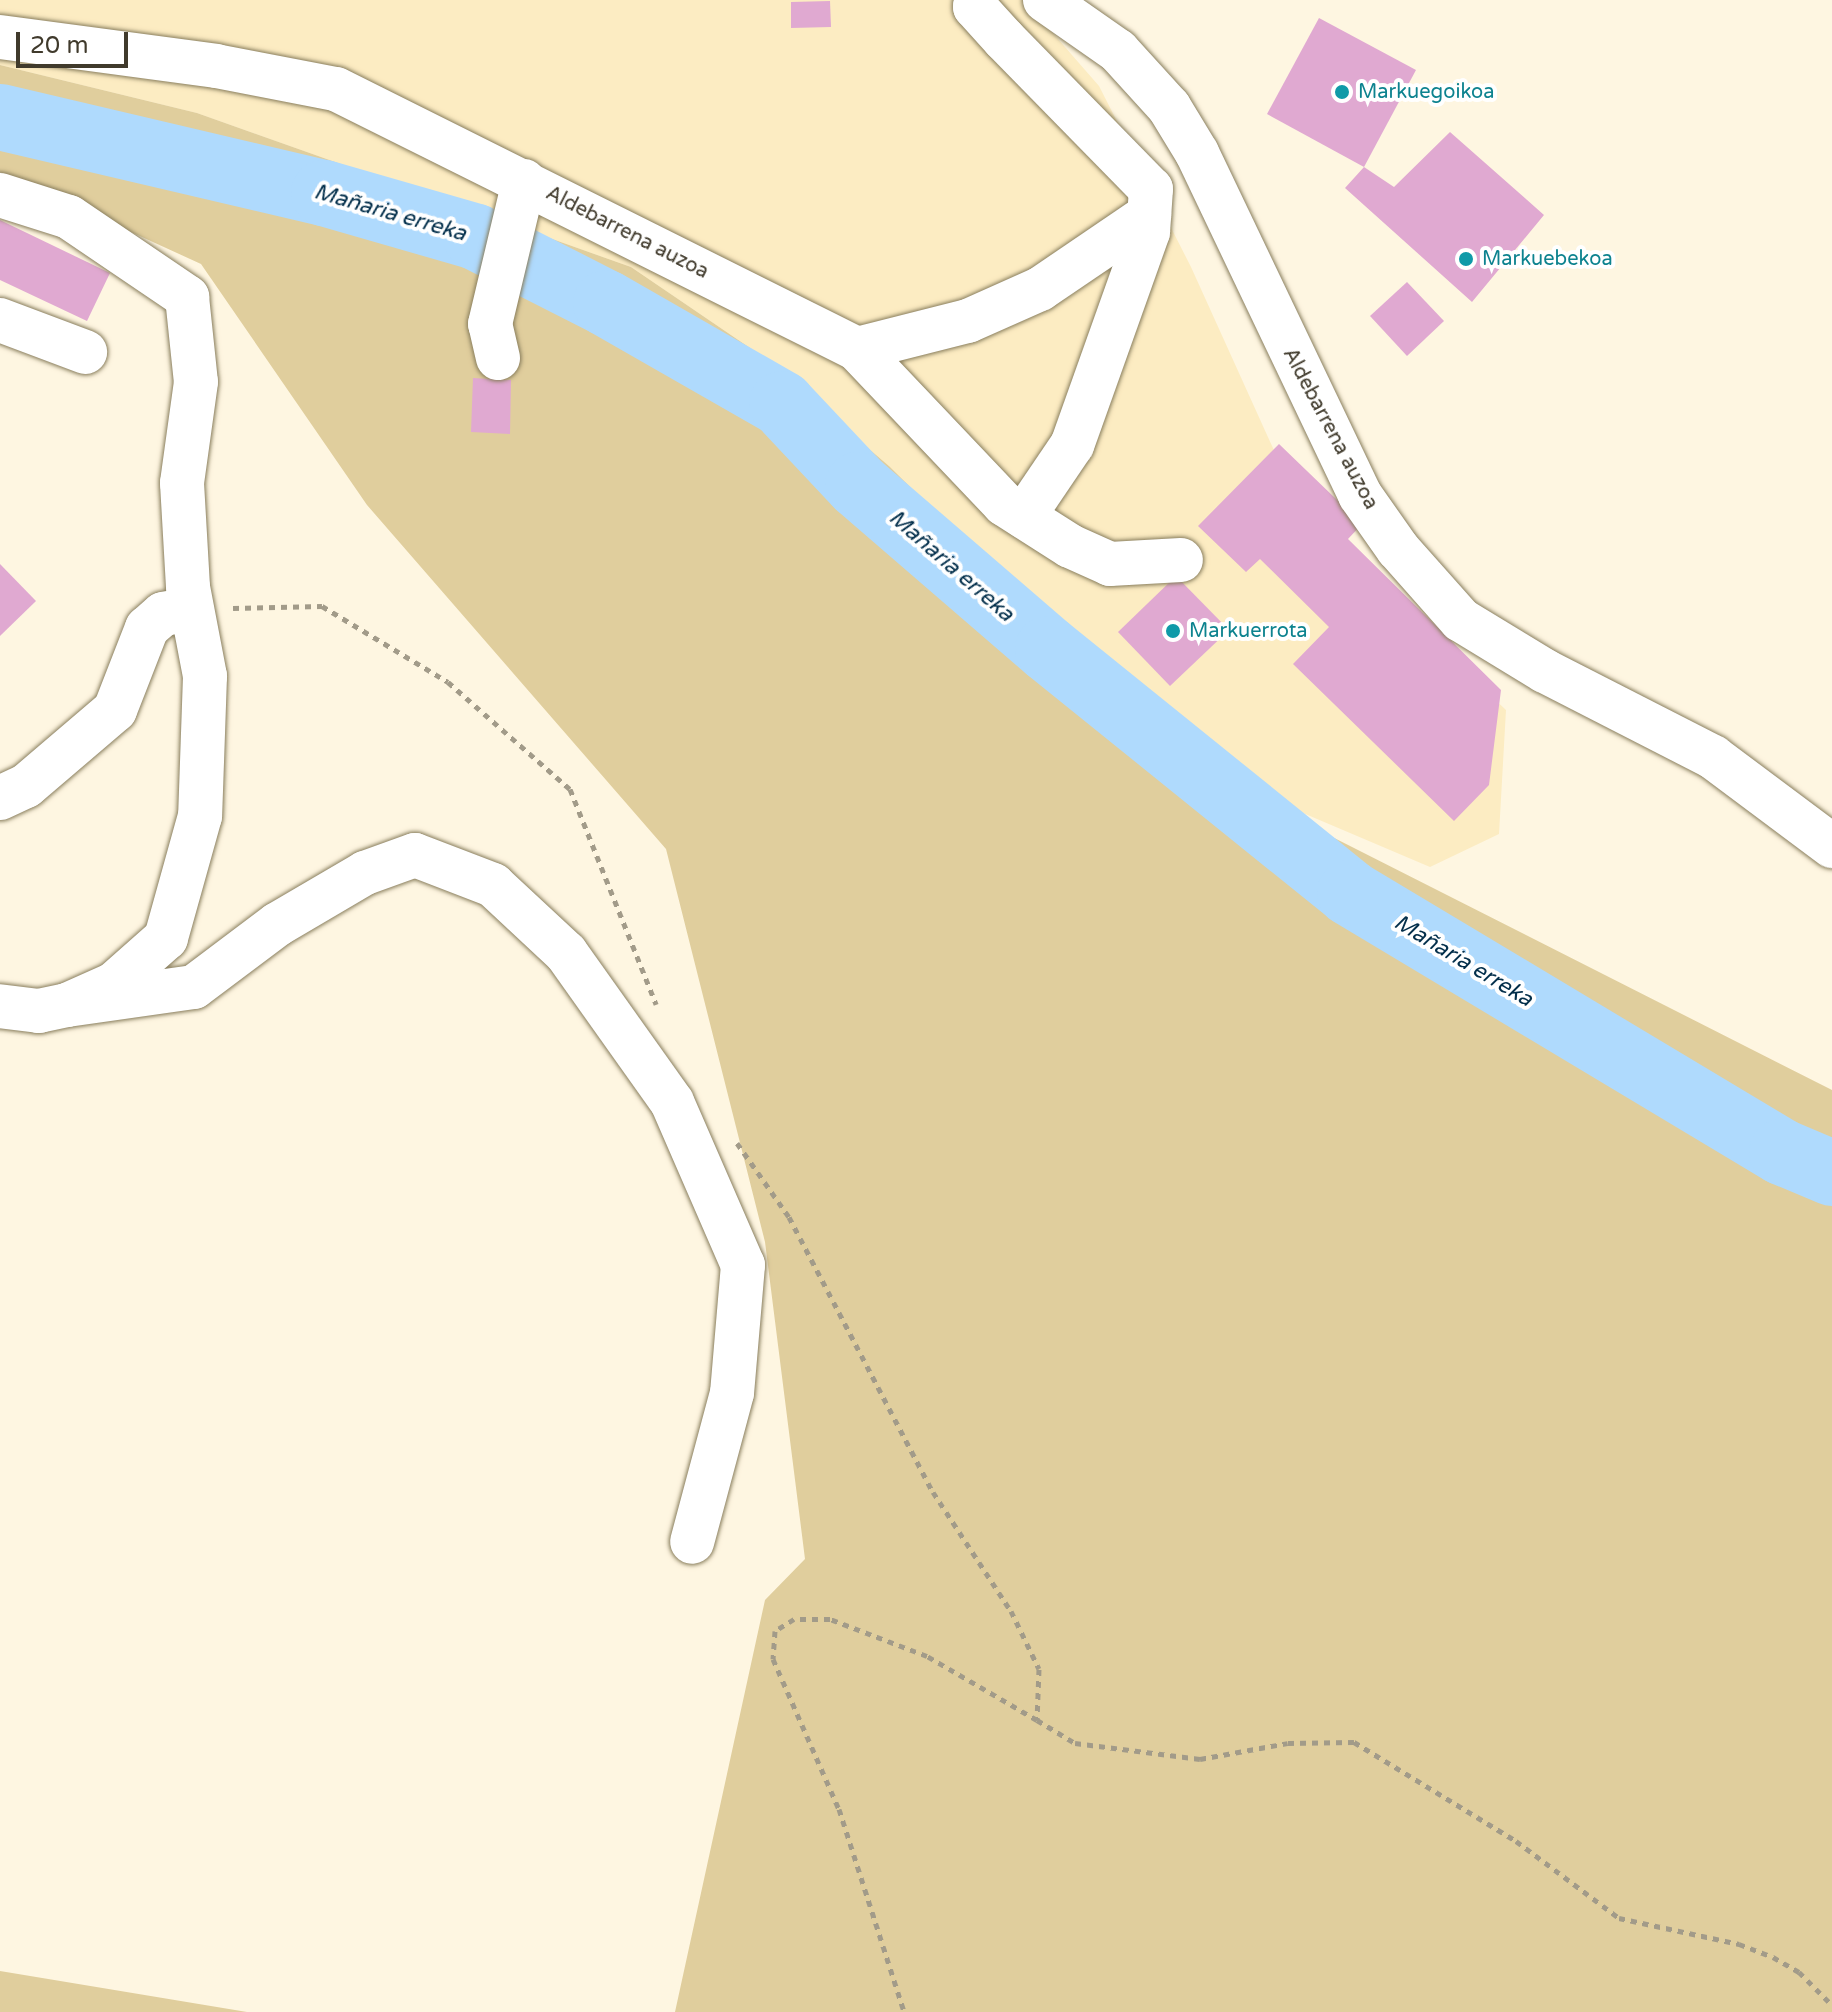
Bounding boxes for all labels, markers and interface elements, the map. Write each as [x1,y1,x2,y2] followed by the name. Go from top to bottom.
[20,16,132,66] scale bar
[30,31,88,60] text: 20 m
[1358,80,1494,104] place label: Markuegoikoa
[1333,83,1351,101] marker: Markuegoikoa
[311,179,469,247] water label: Mañaria erreka
[542,182,712,284] street label: Aldebarrena auzoa
[1482,247,1613,271] place label: Markuebekoa
[1457,250,1475,268] marker: Markuebekoa
[1277,344,1383,514] street label: Aldebarrena auzoa
[883,505,1019,627] water label: Mañaria erreka
[1189,619,1308,643] place label: Markuerrota
[1164,622,1182,640] marker: Markuerrota
[1389,909,1537,1013] water label: Mañaria erreka

